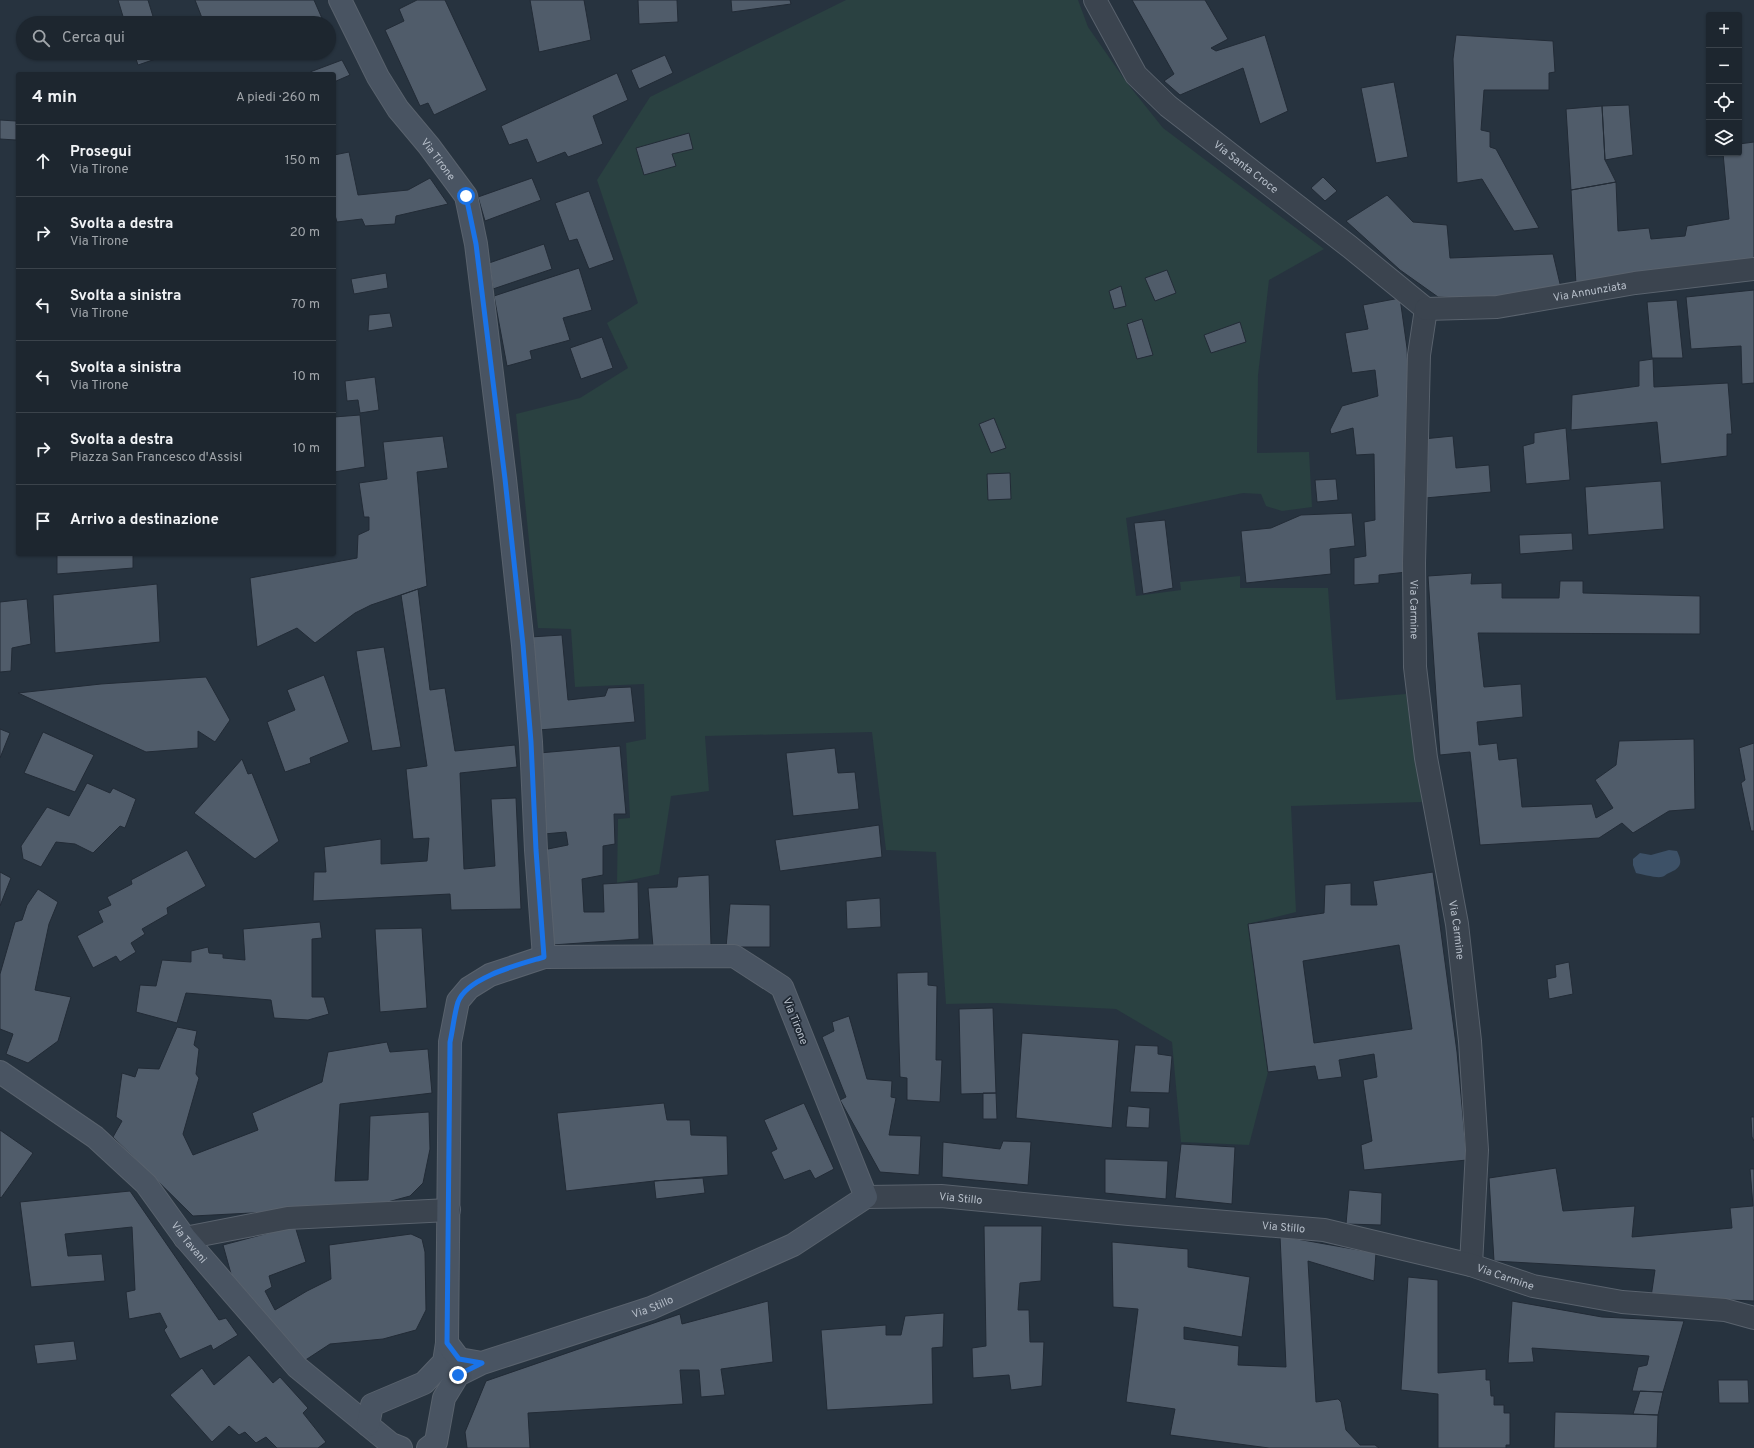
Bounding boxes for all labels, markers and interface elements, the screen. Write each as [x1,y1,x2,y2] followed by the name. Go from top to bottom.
[1706,12,1742,156] map controls
[1706,12,1742,48] button: +
[16,16,336,60] search box
[30,27,52,49] icon: search
[62,29,125,48] text: Cerca qui
[1706,48,1742,84] button: −
[1706,84,1742,120] button: locate
[32,87,77,109] text: 4 min
[236,90,320,106] text: A piedi · 260 m
[1706,120,1742,156] button: layers
[417,136,458,184] street label: Via Tirone
[1210,138,1281,197] street label: Via Santa Croce
[70,143,131,162] text: Prosegui
[32,150,54,172] icon: ahead
[285,153,320,169] text: 150 m
[70,162,128,178] text: Via Tirone
[457,187,475,205] route start
[70,215,173,234] text: Svolta a destra
[32,222,54,244] icon: right
[290,225,320,241] text: 20 m
[70,234,128,250] text: Via Tirone
[1552,279,1628,305] street label: Via Annunziata
[70,287,181,306] text: Svolta a sinistra
[32,294,54,316] icon: left
[291,297,320,313] text: 70 m
[70,306,128,322] text: Via Tirone
[70,359,181,378] text: Svolta a sinistra
[32,366,54,388] icon: left
[293,369,320,385] text: 10 m
[70,378,128,394] text: Via Tirone
[70,431,173,450] text: Svolta a destra
[32,438,54,460] icon: right
[293,441,320,457] text: 10 m
[70,450,242,466] text: Piazza San Francesco d'Assisi
[32,510,54,532] icon: arrive
[70,511,219,530] text: Arrivo a destinazione
[1406,579,1421,640] street label: Via Carmine
[1445,899,1467,961] street label: Via Carmine
[779,996,811,1047] street label: Via Tirone
[938,1190,983,1208] street label: Via Stillo
[167,1219,210,1267] street label: Via Tavani
[1261,1219,1306,1236] street label: Via Stillo
[1474,1261,1536,1294] street label: Via Carmine
[630,1293,676,1322] street label: Via Stillo
[449,1366,467,1384] route end

